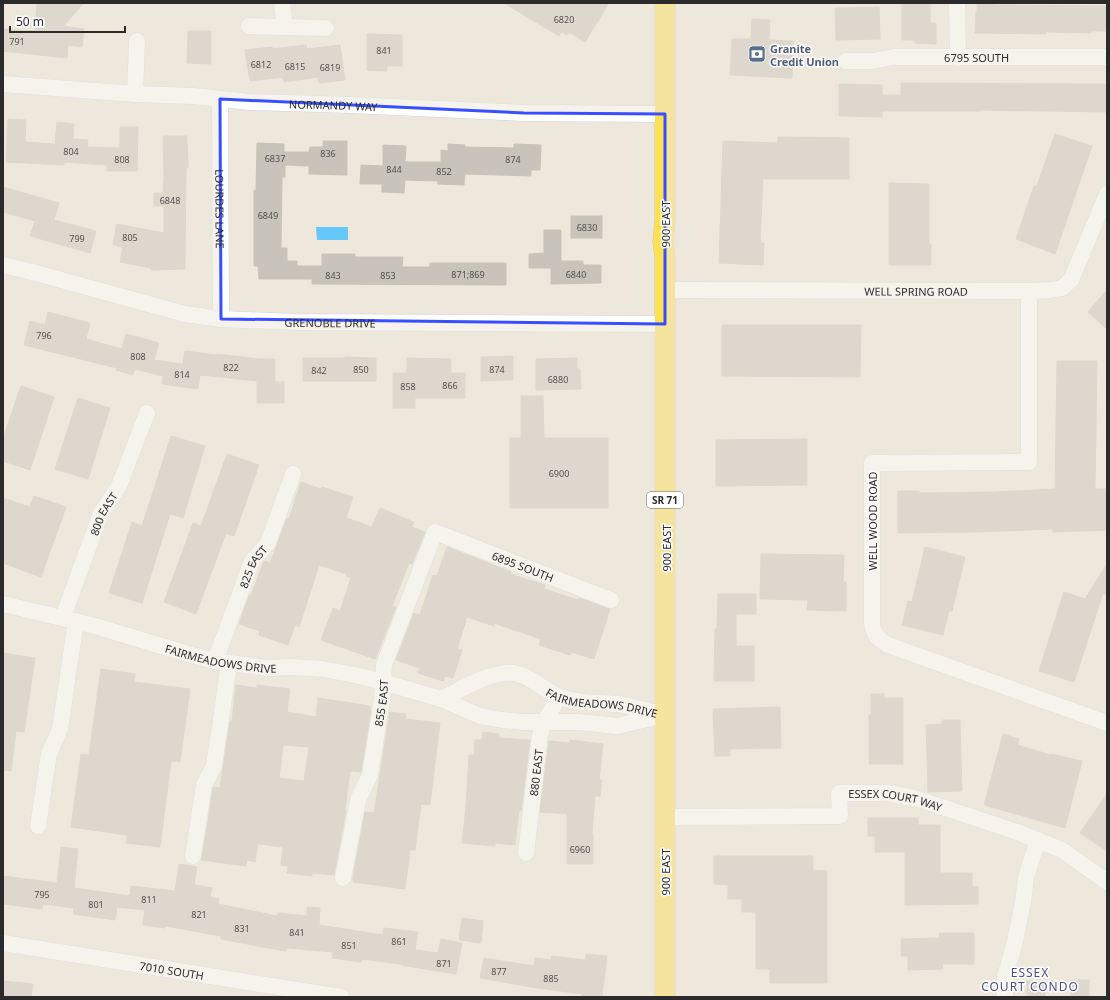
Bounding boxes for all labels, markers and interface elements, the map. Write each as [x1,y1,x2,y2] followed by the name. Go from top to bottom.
[10,8,125,34] scale bar
[16,13,44,30] text: 50 m
[554,13,574,26] house number: 6820
[9,35,25,48] house number: 791
[770,41,839,69] place label: Granite Credit Union
[376,44,392,57] house number: 841
[747,44,767,64] bank icon: Granite Credit Union
[944,50,1009,65] street label: 6795 SOUTH
[251,58,271,71] house number: 6812
[285,60,305,73] house number: 6815
[320,61,340,74] house number: 6819
[289,96,379,114] street label: NORMANDY WAY
[63,145,79,158] house number: 804
[320,147,336,160] house number: 836
[265,152,285,165] house number: 6837
[114,153,130,166] house number: 808
[505,153,521,166] house number: 874
[386,163,402,176] house number: 844
[436,165,452,178] house number: 852
[213,169,228,249] street label: LOURDES LANE
[160,194,180,207] house number: 6848
[658,200,673,248] street label: 900 EAST
[258,209,278,222] house number: 6849
[577,221,597,234] house number: 6830
[122,231,138,244] house number: 805
[69,232,85,245] house number: 799
[451,268,485,281] house number: 871;869
[566,268,586,281] house number: 6840
[325,269,341,282] house number: 843
[380,269,396,282] house number: 853
[864,283,968,298] street label: WELL SPRING ROAD
[284,314,376,330] street label: GRENOBLE DRIVE
[36,329,52,342] house number: 796
[130,350,146,363] house number: 808
[223,361,239,374] house number: 822
[353,363,369,376] house number: 850
[489,363,505,376] house number: 874
[311,364,327,377] house number: 842
[174,368,190,381] house number: 814
[548,373,568,386] house number: 6880
[442,379,458,392] house number: 866
[400,380,416,393] house number: 858
[549,467,569,480] house number: 6900
[865,471,880,571] street label: WELL WOOD ROAD
[86,489,120,537] street label: 800 EAST
[647,492,683,508] road number: SR 71
[659,524,674,572] street label: 900 EAST
[235,542,270,590] street label: 825 EAST
[490,547,556,585] street label: 6895 SOUTH
[163,640,277,676] street label: FAIRMEADOWS DRIVE
[370,679,391,727] street label: 855 EAST
[543,684,659,720] street label: FAIRMEADOWS DRIVE
[525,748,546,797] street label: 880 EAST
[848,786,945,814] street label: ESSEX COURT WAY
[570,843,590,856] house number: 6960
[658,848,673,896] street label: 900 EAST
[34,888,50,901] house number: 795
[141,893,157,906] house number: 811
[88,898,104,911] house number: 801
[191,908,207,921] house number: 821
[234,922,250,935] house number: 831
[289,926,305,939] house number: 841
[391,935,407,948] house number: 861
[341,939,357,952] house number: 851
[139,957,205,983] street label: 7010 SOUTH
[436,957,452,970] house number: 871
[981,964,1079,995] district label: ESSEX COURT CONDO
[491,965,507,978] house number: 877
[543,972,559,985] house number: 885

